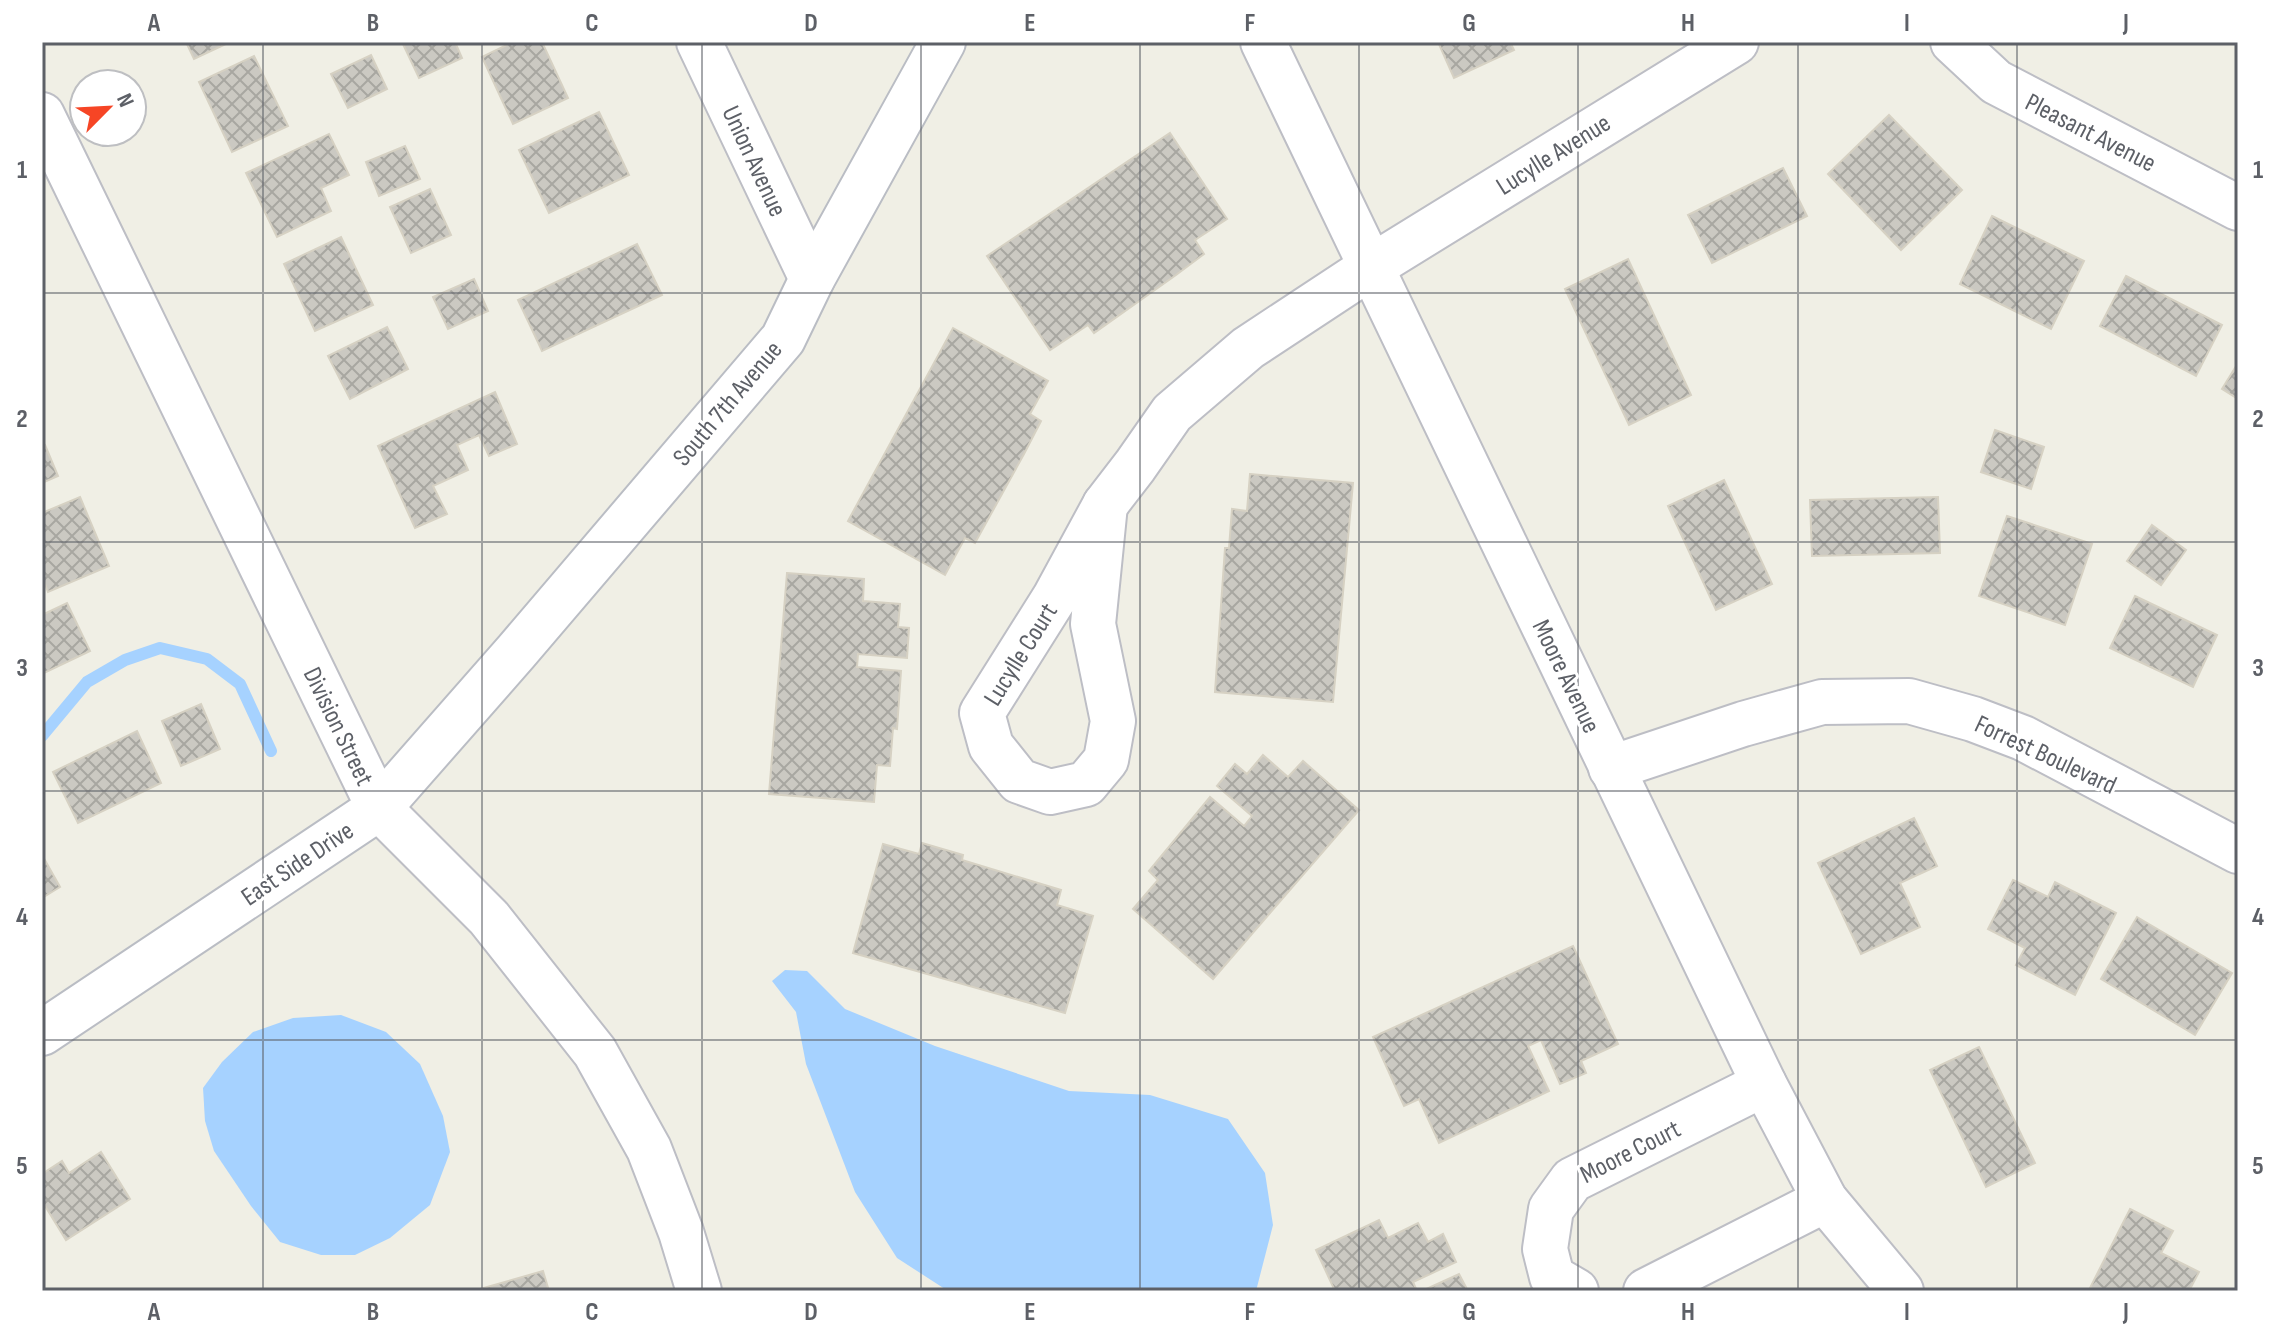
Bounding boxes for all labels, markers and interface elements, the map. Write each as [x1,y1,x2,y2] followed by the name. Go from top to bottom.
[147,8,161,39] text: A
[367,8,379,39] text: B
[585,8,599,39] text: C
[804,8,818,39] text: D
[1024,8,1036,39] text: E
[1245,8,1256,39] text: F
[1462,8,1476,39] text: G
[1681,8,1695,39] text: H
[1904,8,1910,39] text: I
[2122,8,2129,39] text: J
[68,68,148,148] north arrow
[2020,87,2161,179] street label: Pleasant Avenue
[110,90,140,111] text: N
[715,101,793,222] street label: Union Avenue
[1491,108,1617,202] street label: Lucylle Avenue
[17,155,27,186] text: 1
[2253,155,2263,186] text: 1
[667,335,789,473] street label: South 7th Avenue
[16,404,28,435] text: 2
[2252,404,2264,435] text: 2
[978,598,1065,712] street label: Lucylle Court
[1525,615,1606,738] street label: Moore Avenue
[16,653,28,684] text: 3
[2252,653,2264,684] text: 3
[296,663,380,791] street label: Division Street
[1970,709,2121,802] street label: Forrest Boulevard
[236,815,360,913] street label: East Side Drive
[16,902,28,933] text: 4
[2252,902,2264,933] text: 4
[1575,1114,1686,1191] street label: Moore Court
[16,1151,28,1182] text: 5
[2252,1151,2264,1182] text: 5
[147,1297,161,1328] text: A
[367,1297,379,1328] text: B
[585,1297,599,1328] text: C
[804,1297,818,1328] text: D
[1024,1297,1036,1328] text: E
[1245,1297,1256,1328] text: F
[1462,1297,1476,1328] text: G
[1681,1297,1695,1328] text: H
[1904,1297,1910,1328] text: I
[2122,1297,2129,1328] text: J

